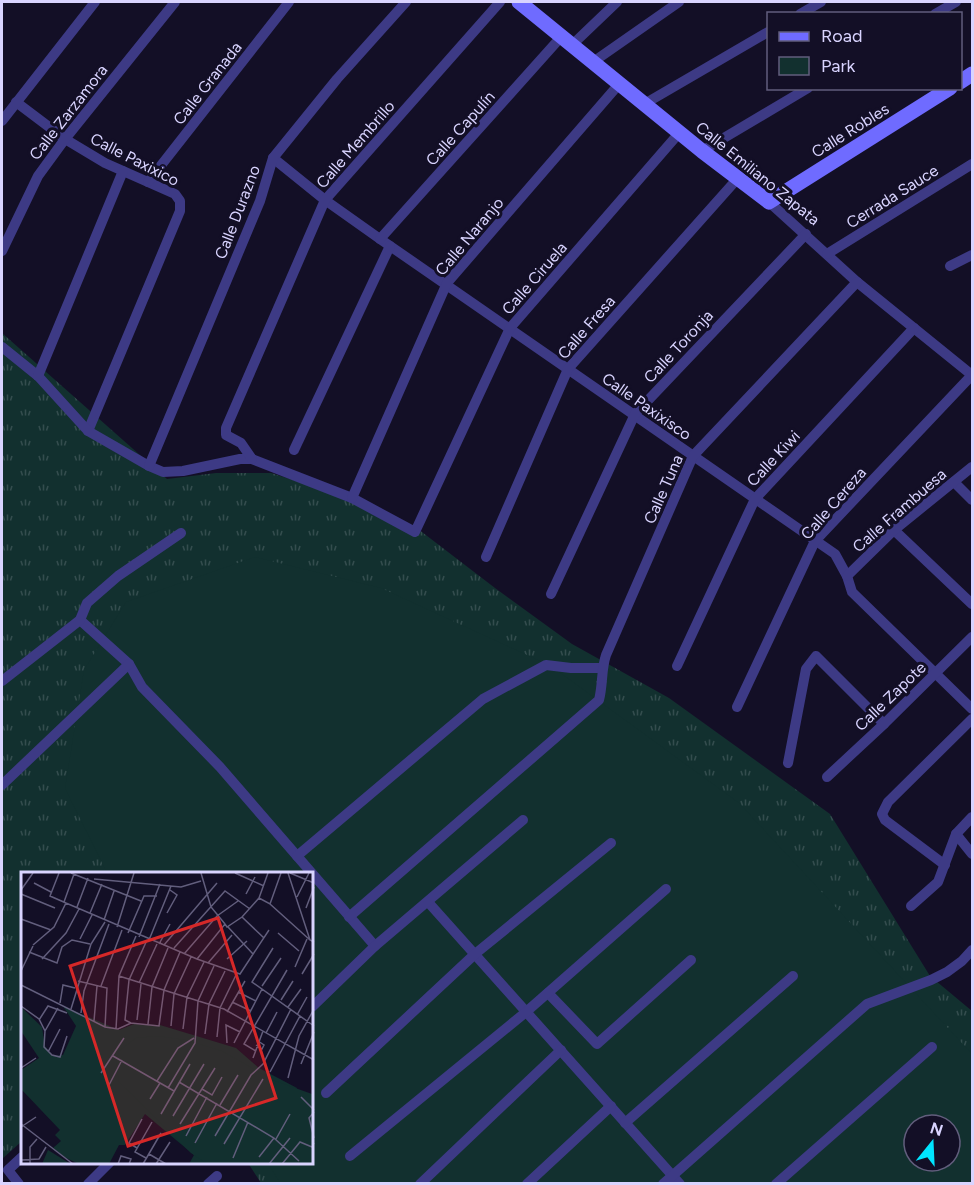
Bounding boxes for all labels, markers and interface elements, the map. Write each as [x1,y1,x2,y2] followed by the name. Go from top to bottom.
[767,12,962,90] legend
[821,25,862,47] text: Road
[169,38,246,128] street label: Calle Granada
[821,55,856,77] text: Park
[25,61,112,164] street label: Calle Zarzamora
[422,87,499,169] street label: Calle Capulín
[312,97,399,192] street label: Calle Membrillo
[808,99,893,162] street label: Calle Robles
[692,118,823,229] street label: Calle Emiliano Zapata
[87,129,182,190] street label: Calle Paxixico
[843,160,942,232] street label: Cerrada Sauce
[211,163,264,262] street label: Calle Durazno
[431,193,508,279] street label: Calle Naranjo
[498,238,571,318] street label: Calle Ciruela
[554,292,619,363] street label: Calle Fresa
[640,306,717,387] street label: Calle Toronja
[598,369,695,444] street label: Calle Paxixisco
[743,427,804,490] street label: Calle Kiwi
[640,452,687,527] street label: Calle Tuna
[797,463,870,543] street label: Calle Cereza
[849,465,950,556] street label: Calle Frambuesa
[851,658,930,735] street label: Calle Zapote
[21,872,314,1164] inset map
[902,1113,962,1173] north arrow
[928,1118,945,1140] text: N

